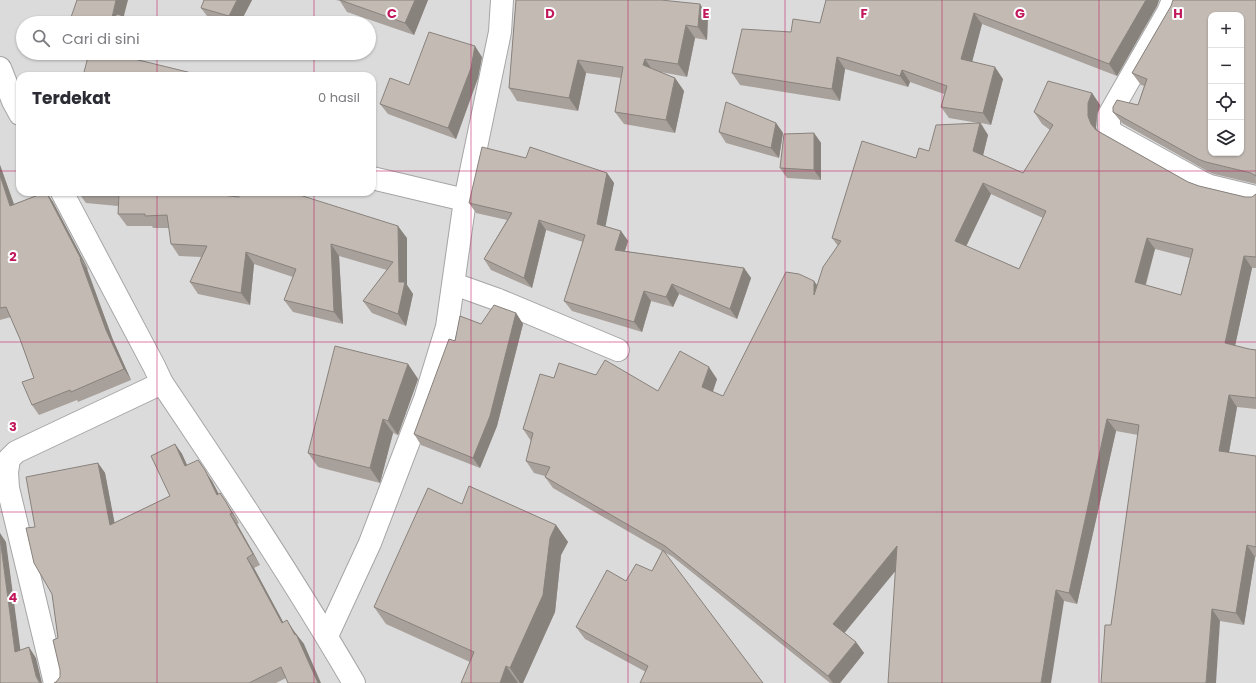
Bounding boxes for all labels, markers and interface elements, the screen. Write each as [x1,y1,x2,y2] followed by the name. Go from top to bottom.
[387,4,397,23] text: C
[545,4,555,23] text: D
[702,4,710,23] text: E
[860,4,868,23] text: F
[1015,4,1025,23] text: G
[1173,4,1183,23] text: H
[1208,12,1244,156] map controls
[1208,12,1244,48] button: +
[16,16,376,60] search box
[30,27,52,49] icon: search
[62,28,140,49] text: Cari di sini
[1208,48,1244,84] button: −
[1208,84,1244,120] button: locate
[32,86,111,110] text: Terdekat
[318,88,360,107] text: 0 hasil
[1208,120,1244,156] button: layers
[9,247,17,266] text: 2
[9,417,17,436] text: 3
[9,588,18,607] text: 4

